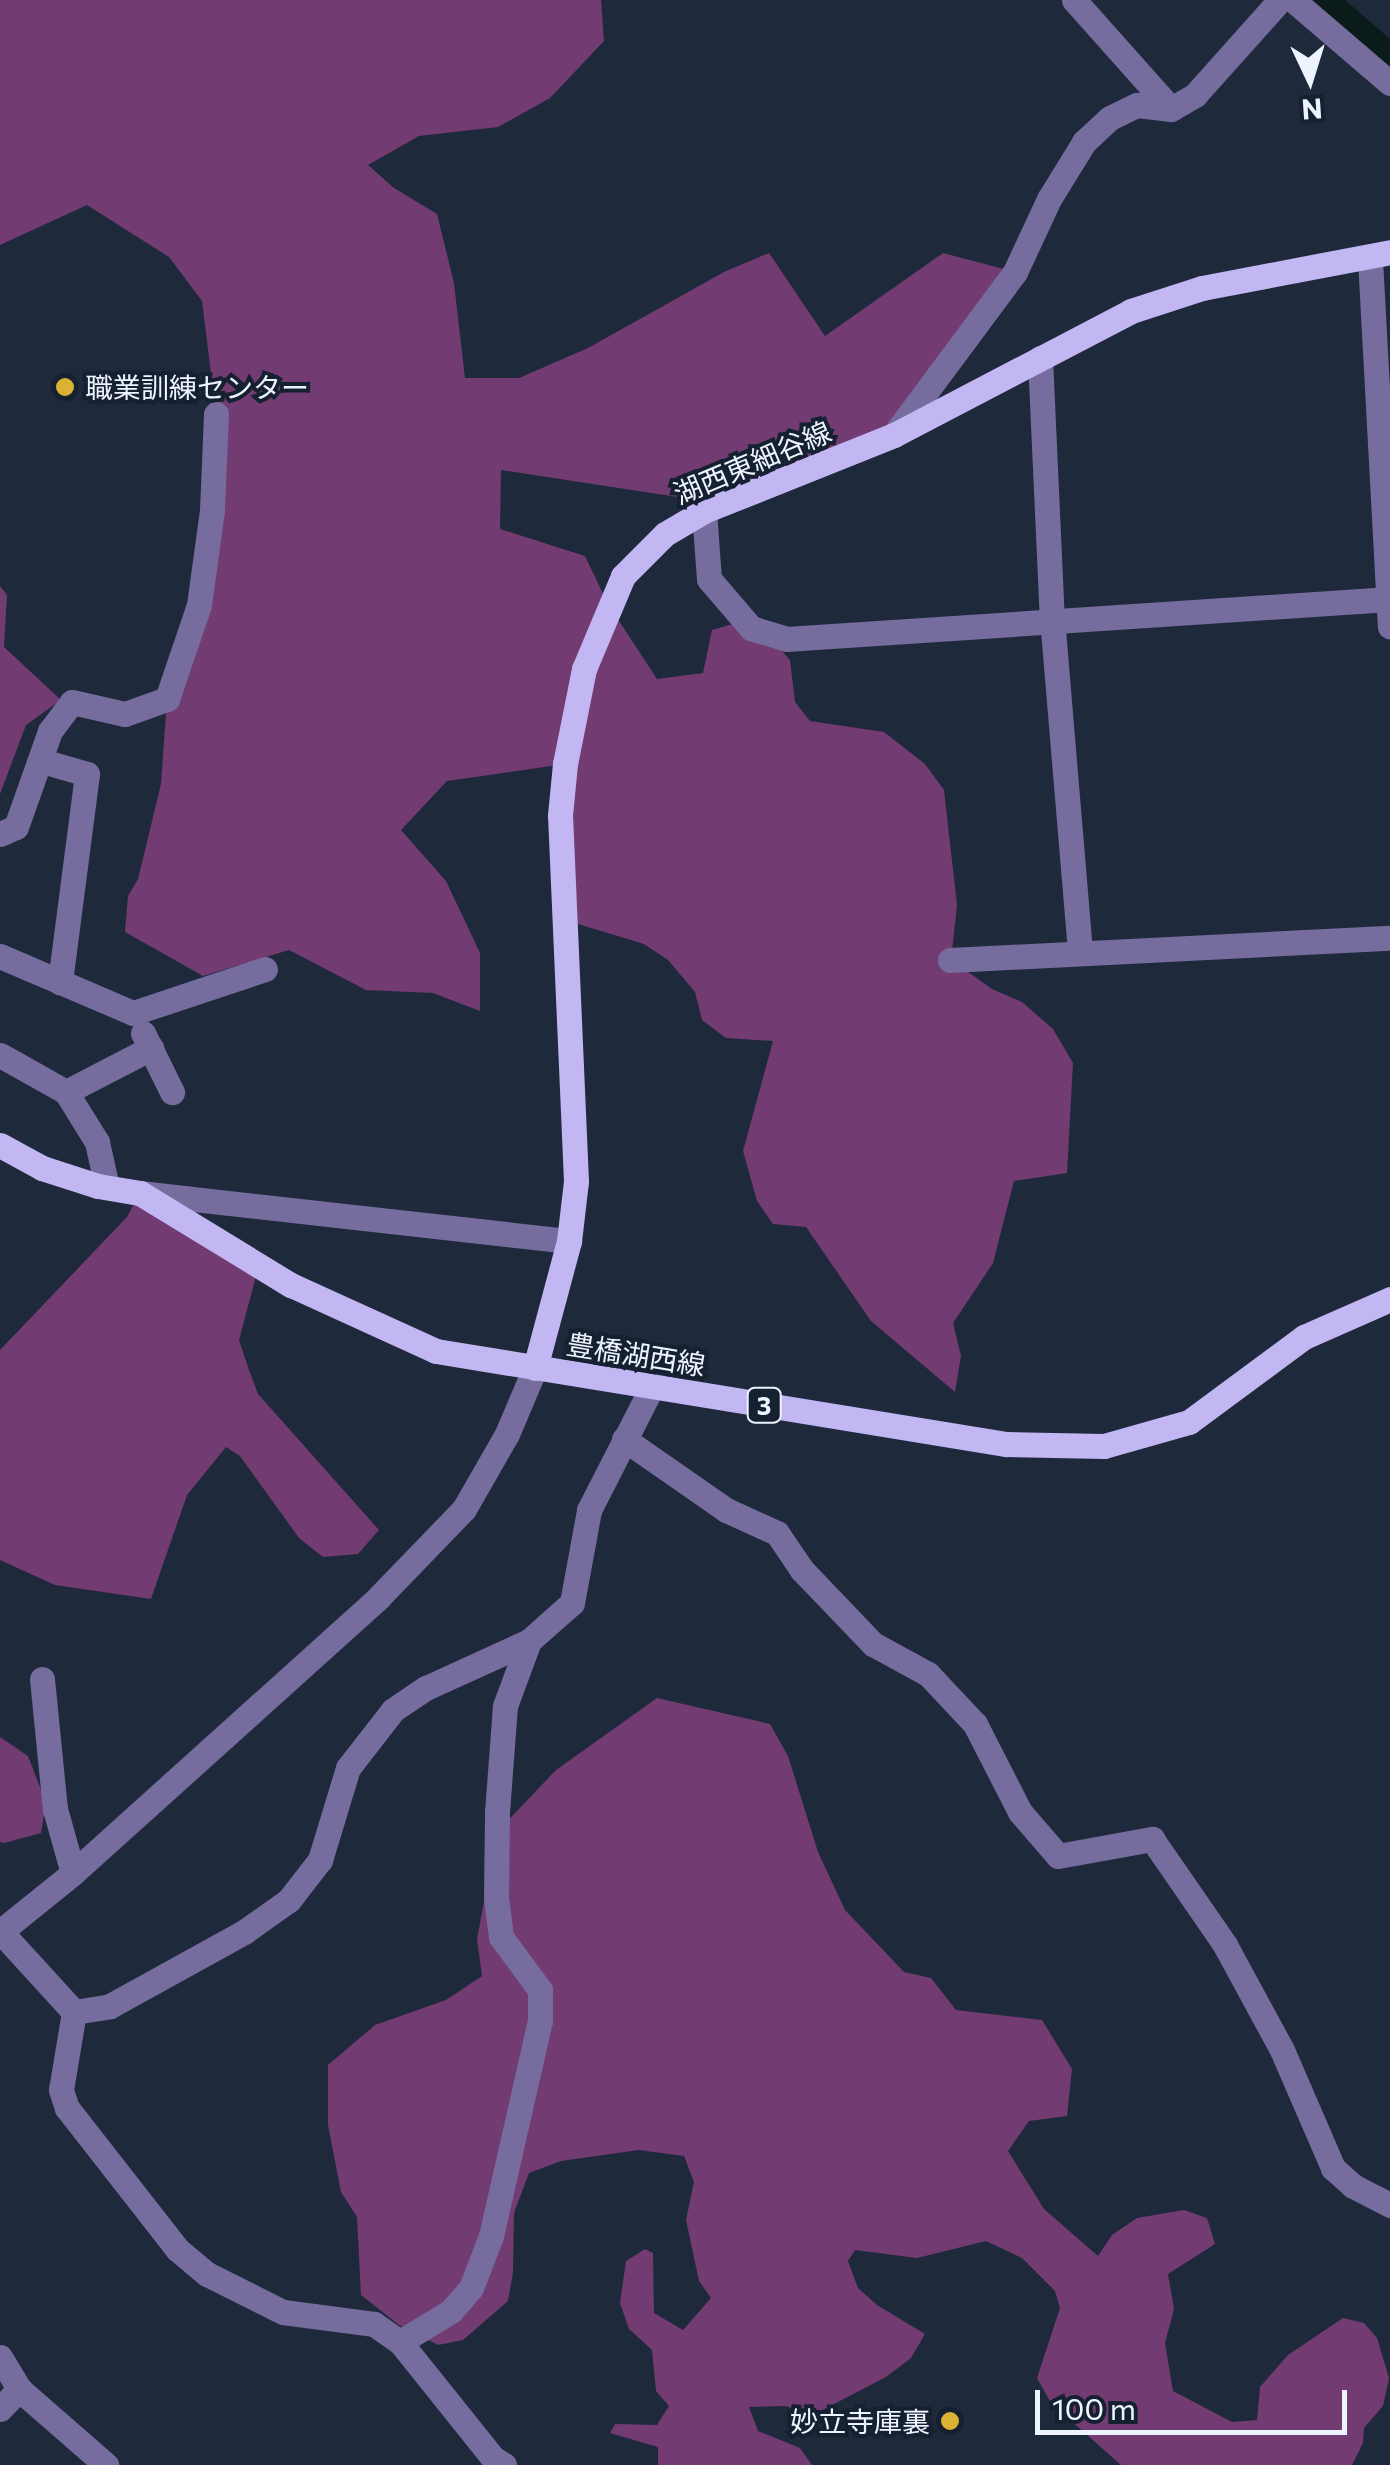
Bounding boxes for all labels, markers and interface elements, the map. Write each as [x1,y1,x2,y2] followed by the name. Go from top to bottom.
[1260,30,1360,130] north arrow
[1300,92,1324,128] text: N
[85,370,309,404] place label: 職業訓練センター
[54,376,76,398] marker: 職業訓練センター
[668,414,836,510] street label: 湖西東細谷線
[564,1326,708,1382] street label: 豊橋湖西線
[746,1385,782,1425] road number: 3
[1040,2370,1352,2432] scale bar
[1052,2389,1136,2426] text: 100 m
[790,2404,930,2438] place label: 妙立寺庫裏
[939,2410,961,2432] marker: 妙立寺庫裏

